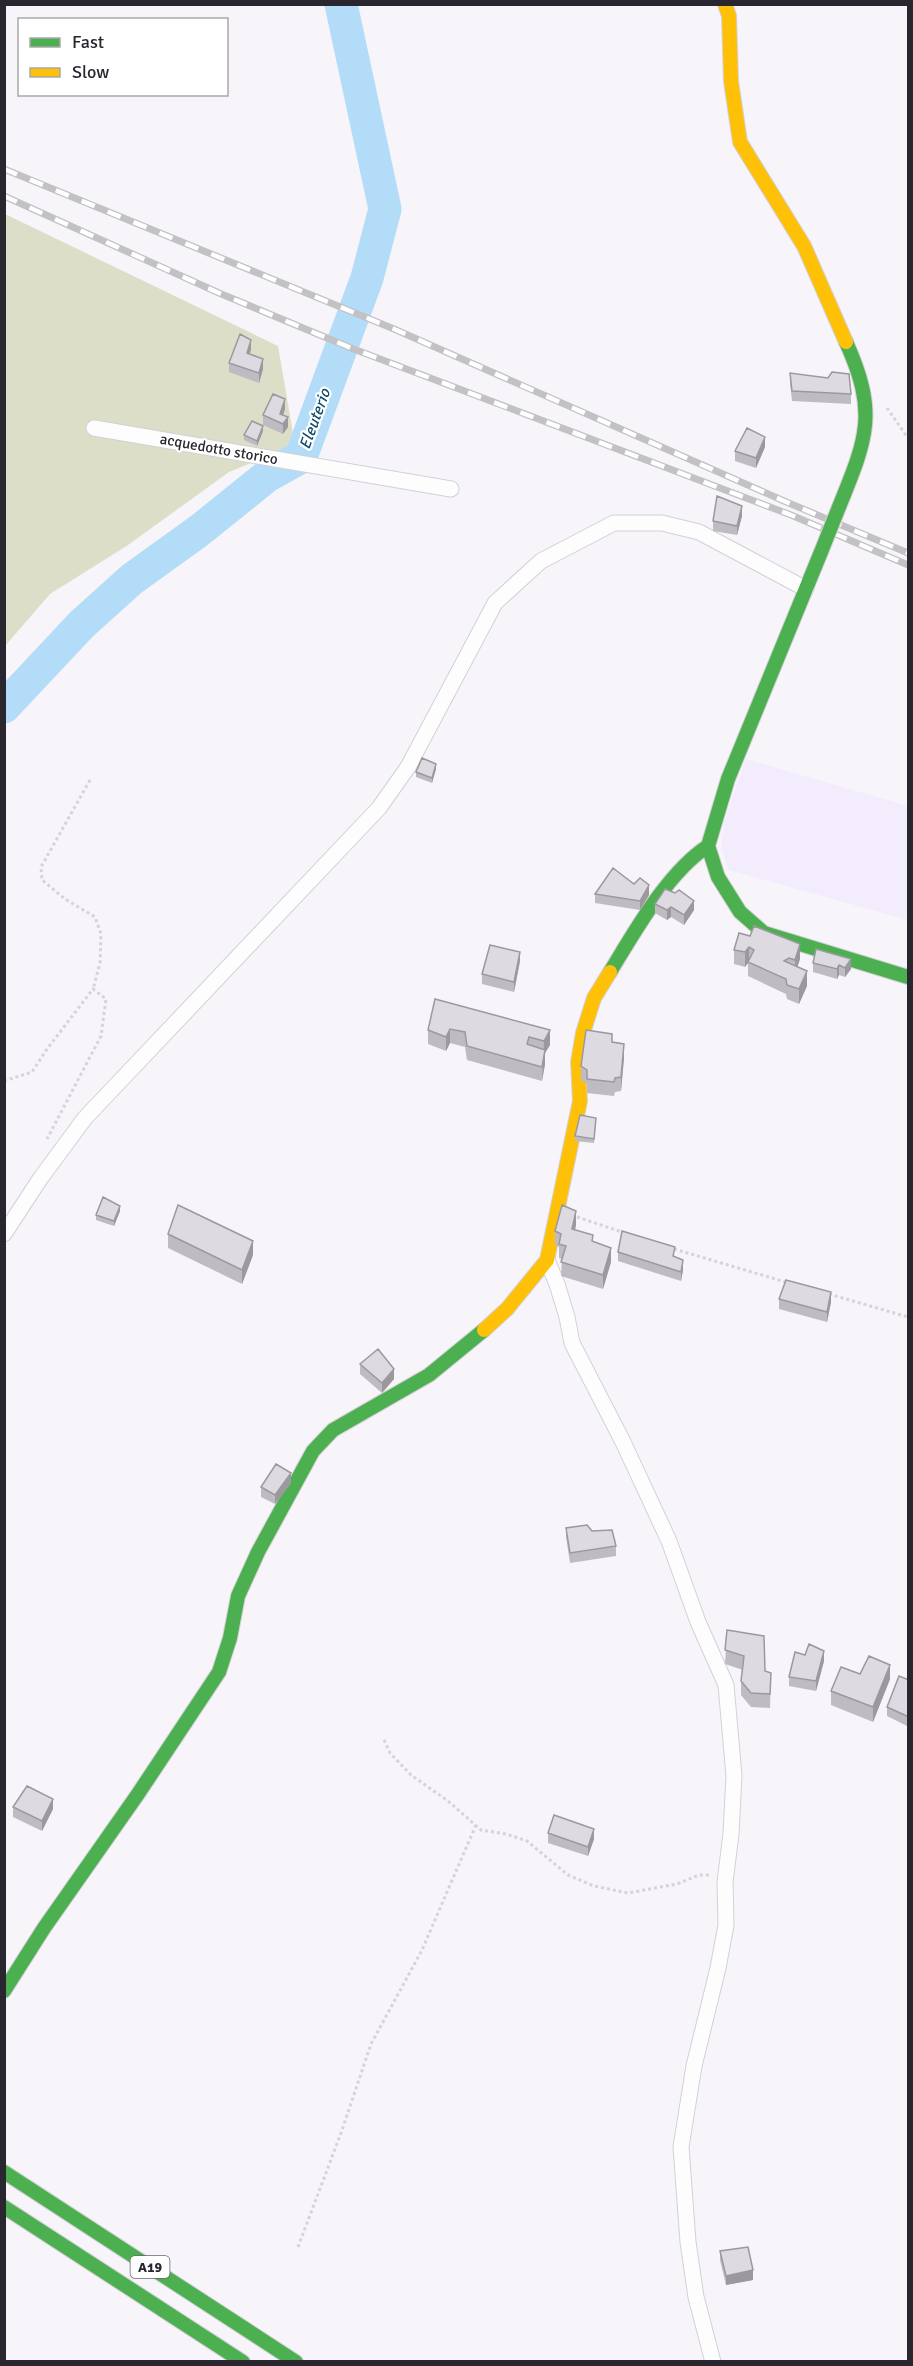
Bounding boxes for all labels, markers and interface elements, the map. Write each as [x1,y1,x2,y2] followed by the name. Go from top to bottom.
[18,18,228,96] legend
[72,31,104,53] text: Fast
[72,61,109,83] text: Slow
[295,386,335,452] water label: Eleuterio
[159,430,280,468] street label: acquedotto storico
[130,2256,170,2278] road number: A19

